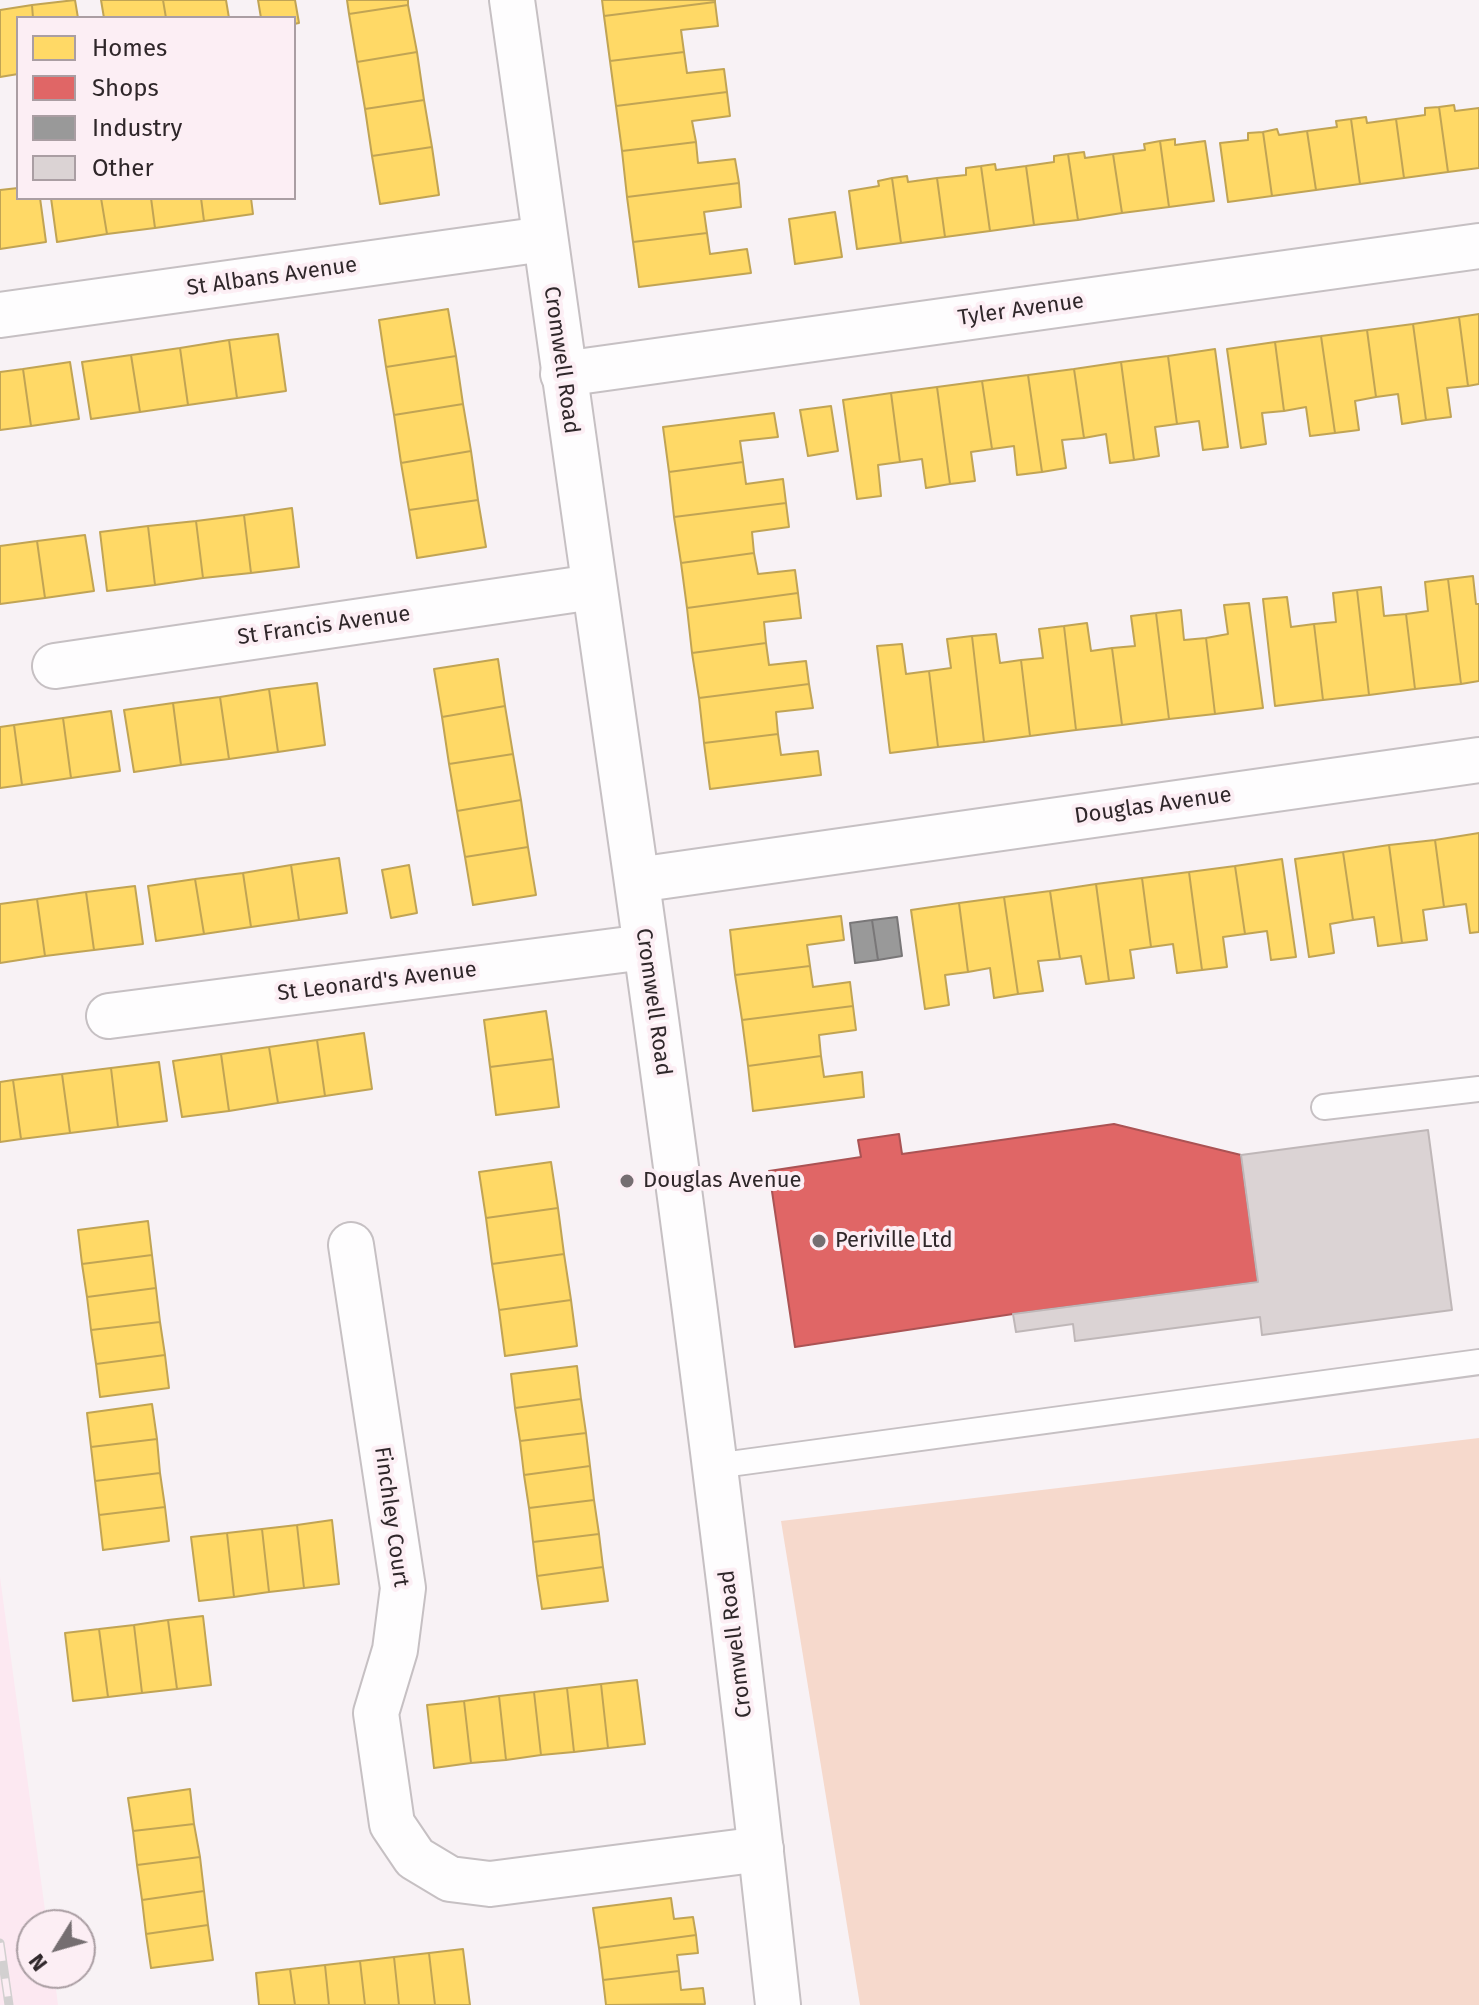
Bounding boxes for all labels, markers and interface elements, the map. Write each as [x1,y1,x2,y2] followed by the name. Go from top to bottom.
[16,16,296,200] legend
[92,34,167,62] text: Homes
[92,74,159,102] text: Shops
[92,114,182,142] text: Industry
[92,154,154,182] text: Other
[185,252,359,302] street label: St Albans Avenue
[538,285,584,435] street label: Cromwell Road
[956,288,1086,332] street label: Tyler Avenue
[236,601,412,651] street label: St Francis Avenue
[1073,782,1233,830] street label: Douglas Avenue
[630,927,676,1077] street label: Cromwell Road
[276,957,478,1007] street label: St Leonard's Avenue
[643,1168,801,1194] place label: Douglas Avenue
[618,1172,636,1190] marker: Douglas Avenue
[835,1228,953,1254] place label: Periville Ltd
[810,1232,828,1250] marker: Periville Ltd
[368,1445,414,1589] street label: Finchley Court
[714,1569,758,1719] street label: Cromwell Road
[16,1909,96,1989] north arrow
[23,1949,53,1976] text: N

